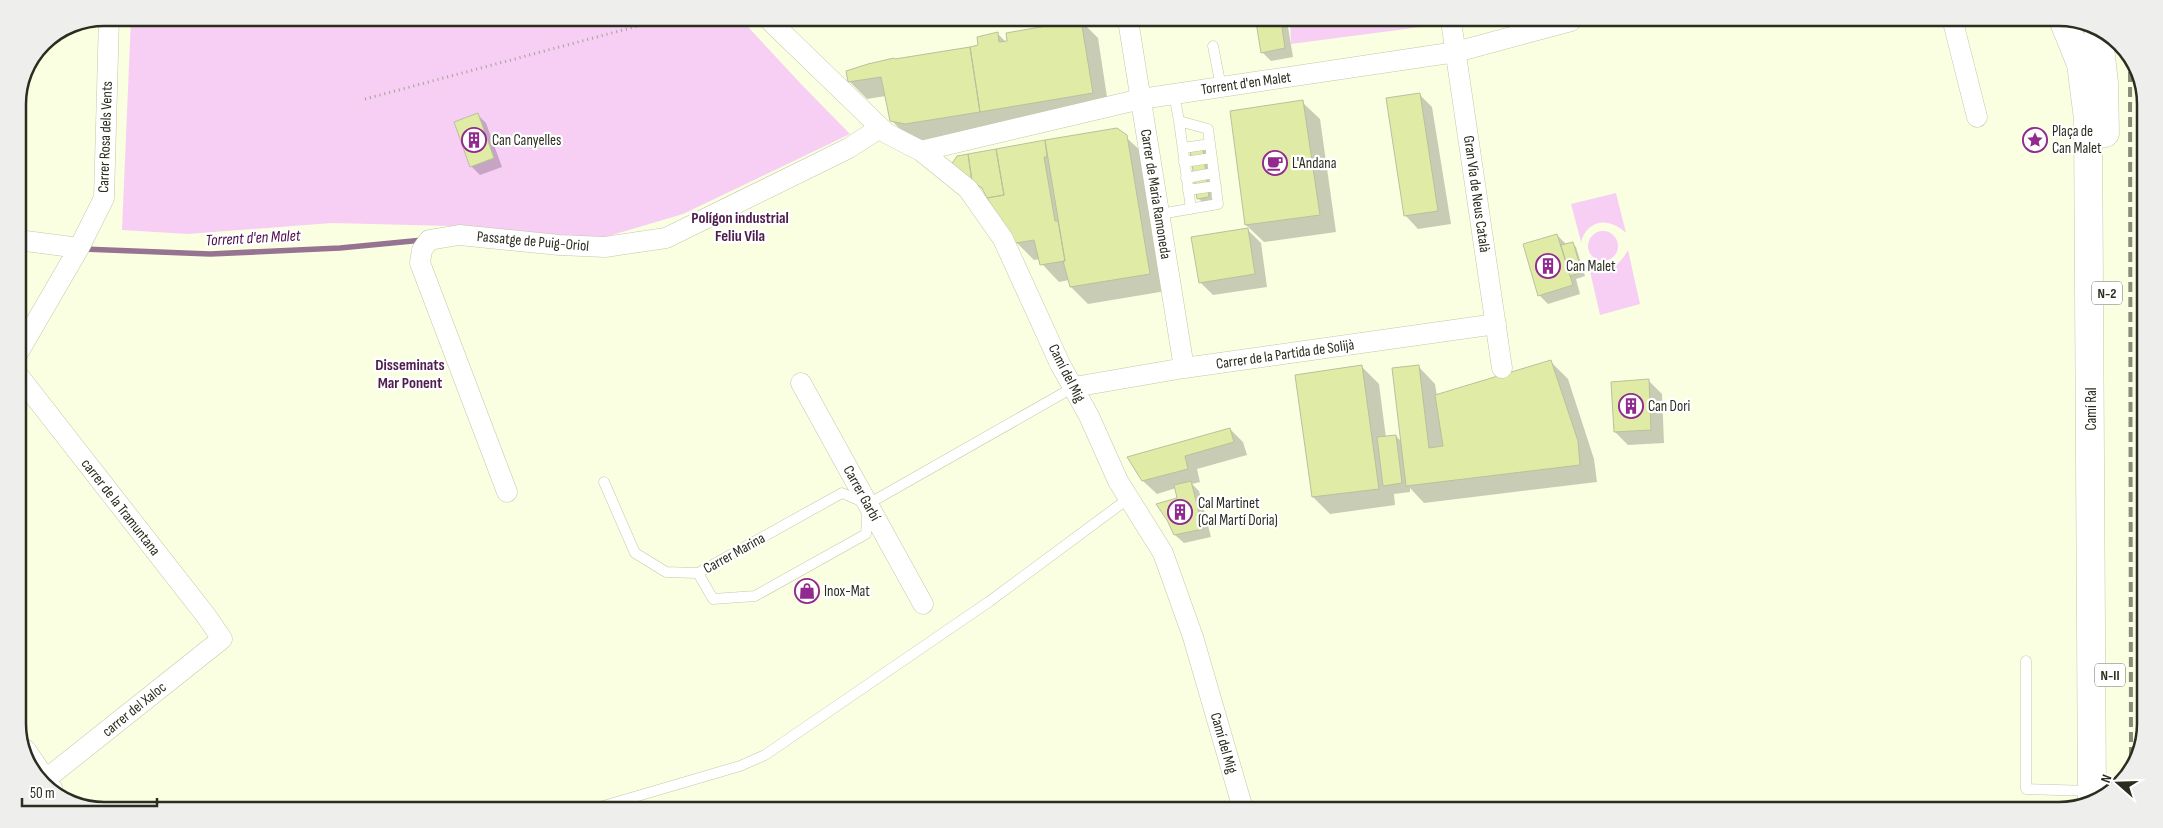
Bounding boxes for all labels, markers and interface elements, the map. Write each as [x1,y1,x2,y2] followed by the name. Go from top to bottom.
[1200,68,1293,99] street label: Torrent d'en Malet
[94,81,117,193] street label: Carrer Rosa dels Vents
[2052,122,2102,158] place label: Plaça de Can Malet
[461,127,487,153] building icon: Can Canyelles
[2022,127,2048,153] place icon: Plaça de Can Malet
[1136,128,1175,261] street label: Carrer de Maria Ramoneda
[492,131,561,150] place label: Can Canyelles
[1459,134,1494,254] street label: Gran Via de Neus Català
[1262,150,1288,176] cafe icon: L'Andana
[1292,154,1337,173] place label: L'Andana
[691,209,789,246] district label: Polígon industrial Feliu Vila
[205,226,302,250] water label: Torrent d'en Malet
[476,227,590,256] street label: Passatge de Puig-Oriol
[1535,253,1561,279] building icon: Can Malet
[1566,257,1616,276] place label: Can Malet
[2092,282,2122,304] road number: N-2
[1215,335,1356,374] street label: Carrer de la Partida de Solijà
[1044,341,1089,406] street label: Camí del Mig
[375,356,445,393] district label: Disseminats Mar Ponent
[2082,388,2101,430] street label: Camí Ral
[1618,393,1644,419] building icon: Can Dori
[1648,397,1691,416] place label: Can Dori
[77,455,165,560] street label: carrer de la Tramuntana
[839,462,885,524] street label: Carrer Garbí
[1198,494,1278,530] place label: Cal Martinet (Cal Martí Doria)
[1167,499,1193,525] building icon: Cal Martinet (Cal Martí Doria)
[700,529,769,578] street label: Carrer Marina
[794,578,820,604] shop icon: Inox-Mat
[824,582,870,601] place label: Inox-Mat
[2095,664,2125,686] road number: N-II
[98,678,170,741] street label: carrer del Xaloc
[1206,710,1241,776] street label: Camí del Mig
[2093,758,2143,808] north arrow
[2097,772,2116,785] text: N
[22,776,158,808] scale bar
[30,784,55,803] text: 50 m

